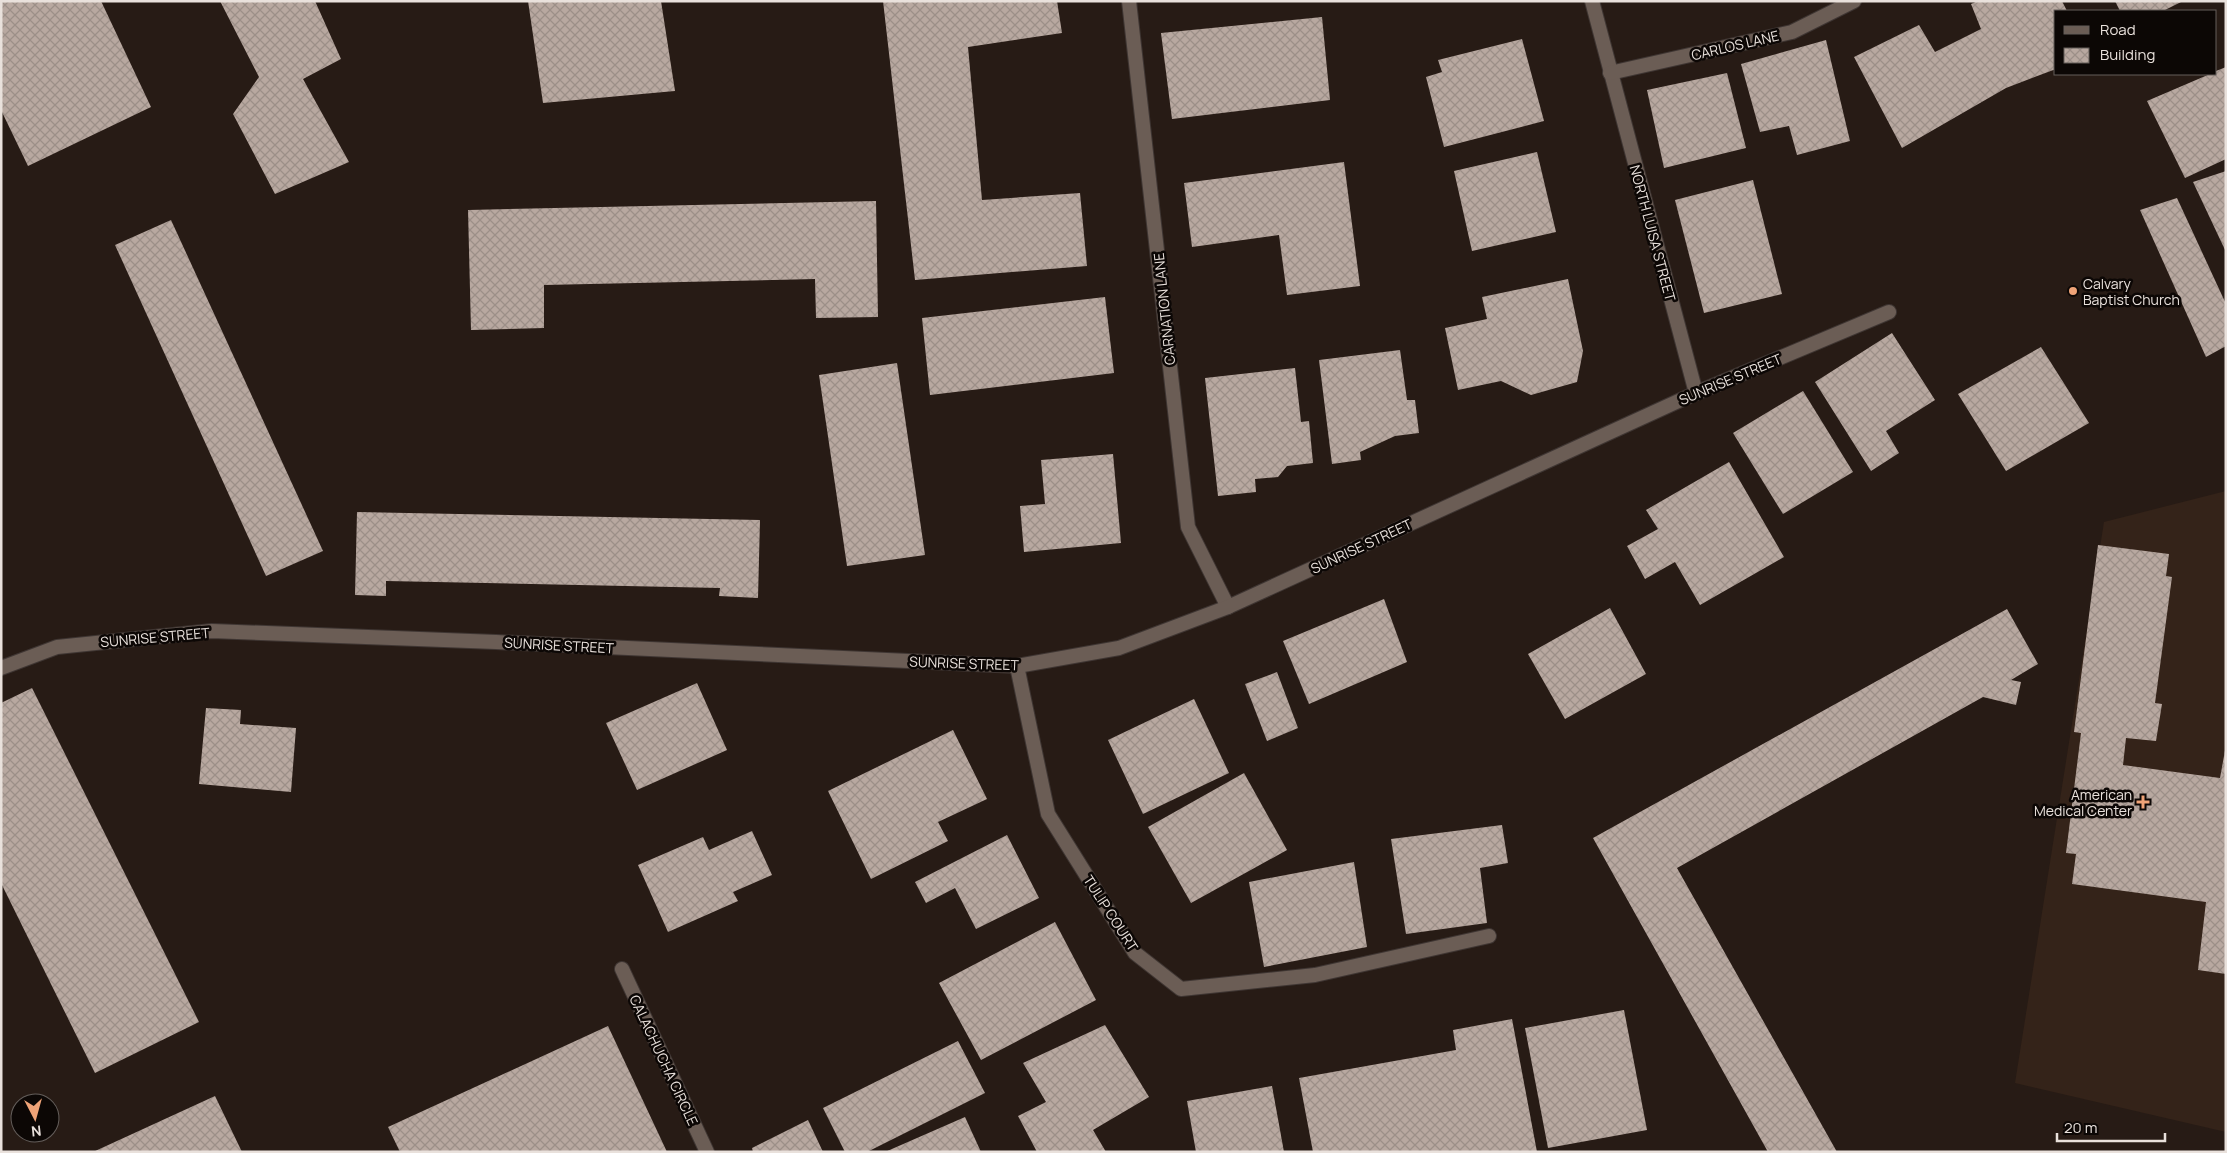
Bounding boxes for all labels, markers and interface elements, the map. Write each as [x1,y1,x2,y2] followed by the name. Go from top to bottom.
[2054,10,2217,75] legend
[2100,19,2136,40] text: Road
[1689,26,1781,64] street label: CARLOS LANE
[2100,44,2155,65] text: Building
[1626,163,1680,304] street label: NORTH LUISA STREET
[1149,252,1179,366] street label: CARNATION LANE
[2083,274,2180,309] place label: Calvary Baptist Church
[2067,285,2079,297] marker: Calvary Baptist Church
[1676,349,1785,409] street label: SUNRISE STREET
[1307,514,1415,578] street label: SUNRISE STREET
[100,623,211,651] street label: SUNRISE STREET
[504,633,615,657] street label: SUNRISE STREET
[909,652,1020,674] street label: SUNRISE STREET
[2034,785,2132,820] place label: American Medical Center
[2136,795,2150,809] marker: American Medical Center
[1079,871,1143,955] street label: TULIP COURT
[625,992,703,1128] street label: CALACHUCHA CIRCLE
[10,1093,60,1143] north arrow
[2057,1110,2164,1142] scale bar
[2064,1117,2097,1138] text: 20 m
[30,1121,42,1141] text: N

